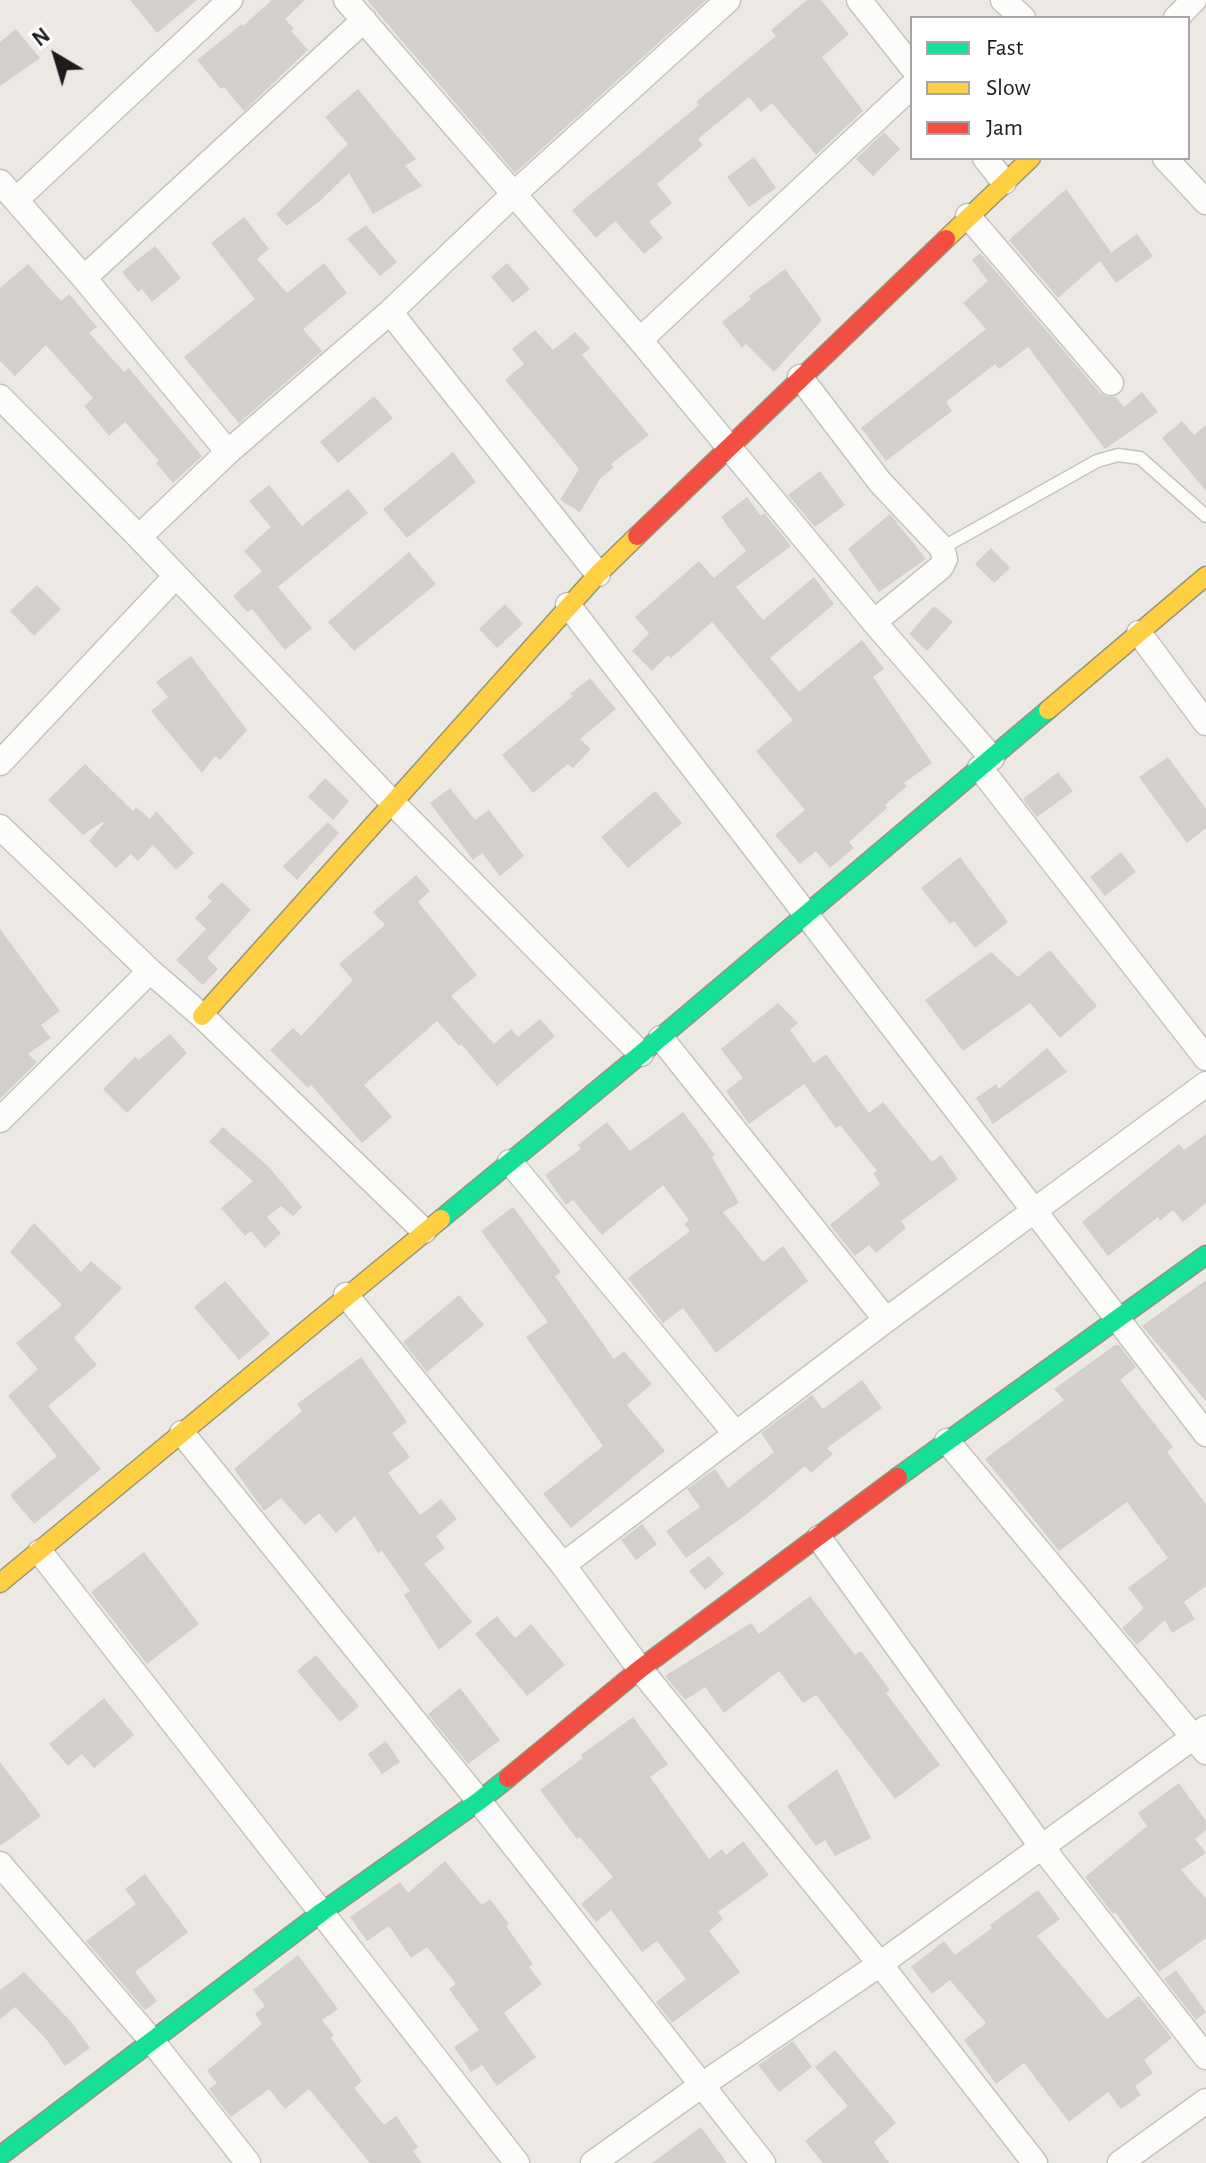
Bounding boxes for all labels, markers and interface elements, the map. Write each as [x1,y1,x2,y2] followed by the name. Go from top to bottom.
[16,16,96,96] north arrow
[910,16,1190,160] legend
[28,24,54,50] text: N
[986,36,1023,60] text: Fast
[986,76,1031,100] text: Slow
[986,116,1023,140] text: Jam

